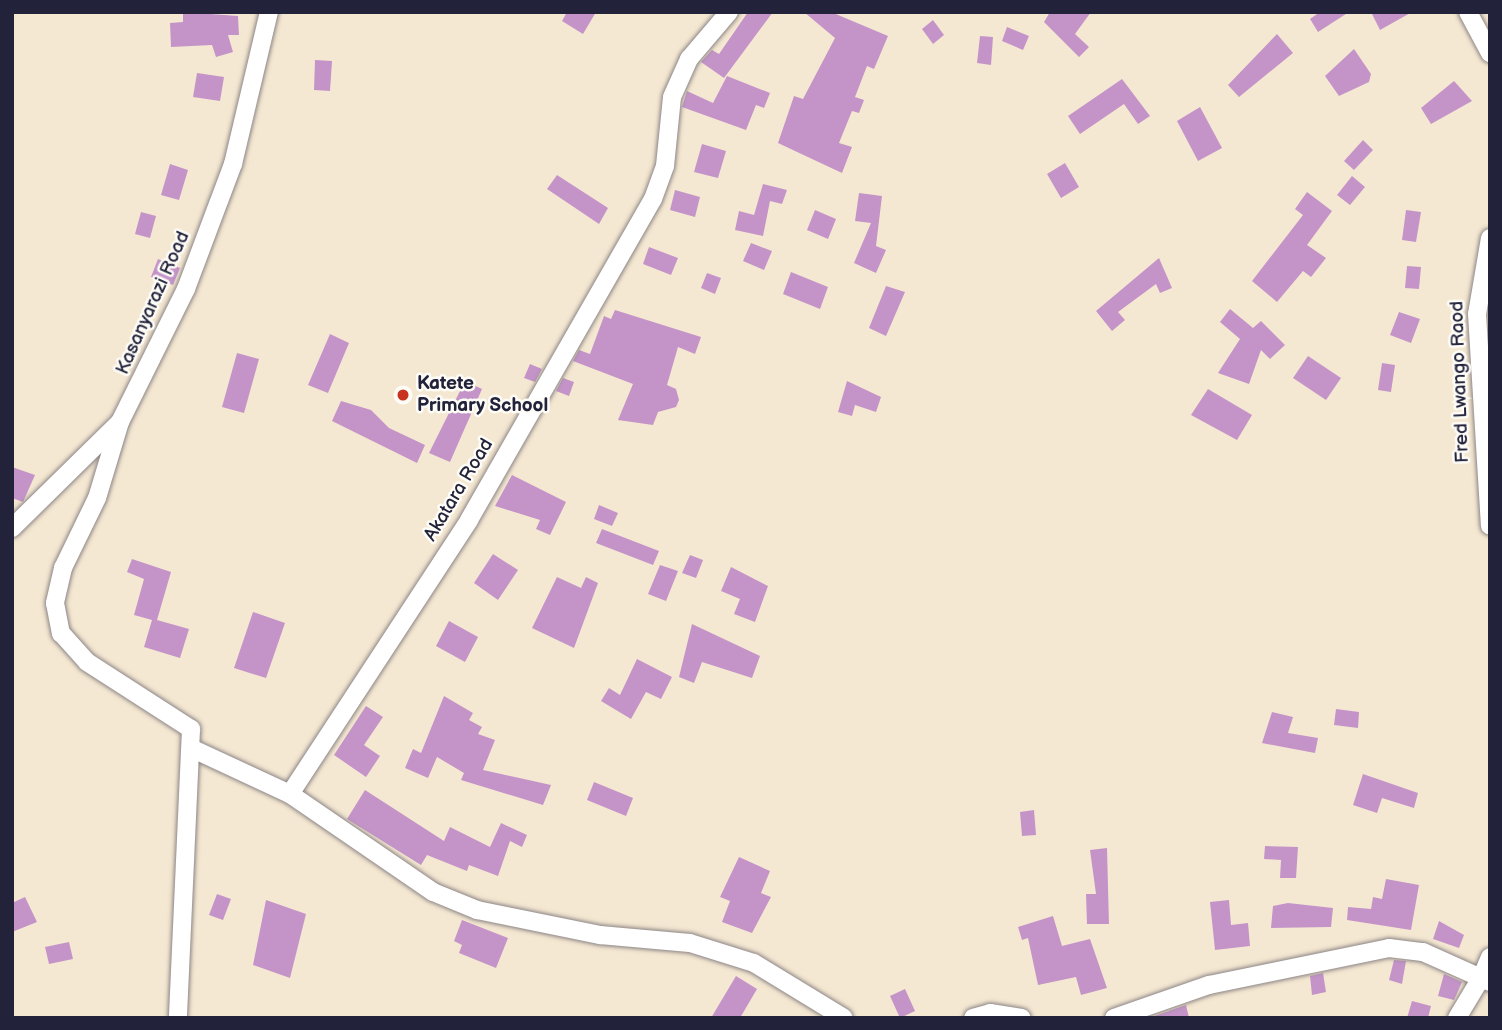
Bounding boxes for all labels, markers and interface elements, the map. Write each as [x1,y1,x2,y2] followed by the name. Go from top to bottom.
[111,228,195,378] street label: Kasanyarazi Road
[1446,301,1474,463] street label: Fred Lwango Raod
[417,373,549,417] place label: Katete Primary School
[395,387,411,403] marker: Katete Primary School
[419,435,499,545] street label: Akatara Road

